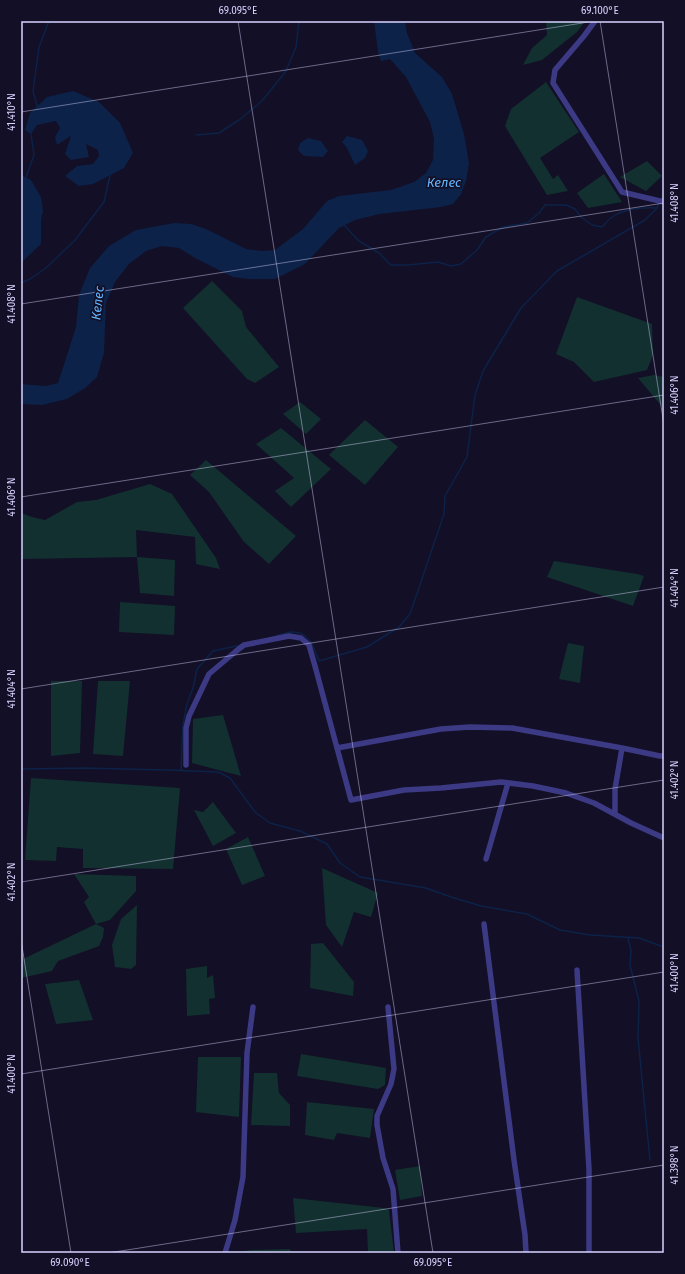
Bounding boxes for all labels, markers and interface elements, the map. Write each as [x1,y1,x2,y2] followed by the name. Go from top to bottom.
[219,5,257,17] text: 69.095°E
[581,5,619,17] text: 69.100°E
[6,93,18,131] text: 41.410°N
[427,175,462,190] water label: Келес
[669,183,681,223] text: 41.408°N
[6,284,18,324] text: 41.408°N
[88,284,107,321] water label: Келес
[669,375,681,415] text: 41.406°N
[6,477,18,517] text: 41.406°N
[669,568,681,608] text: 41.404°N
[6,669,18,709] text: 41.404°N
[669,761,681,799] text: 41.402°N
[6,863,18,901] text: 41.402°N
[669,953,681,993] text: 41.400°N
[6,1054,18,1094] text: 41.400°N
[669,1145,681,1185] text: 41.398°N
[50,1257,90,1269] text: 69.090°E
[414,1257,452,1269] text: 69.095°E

